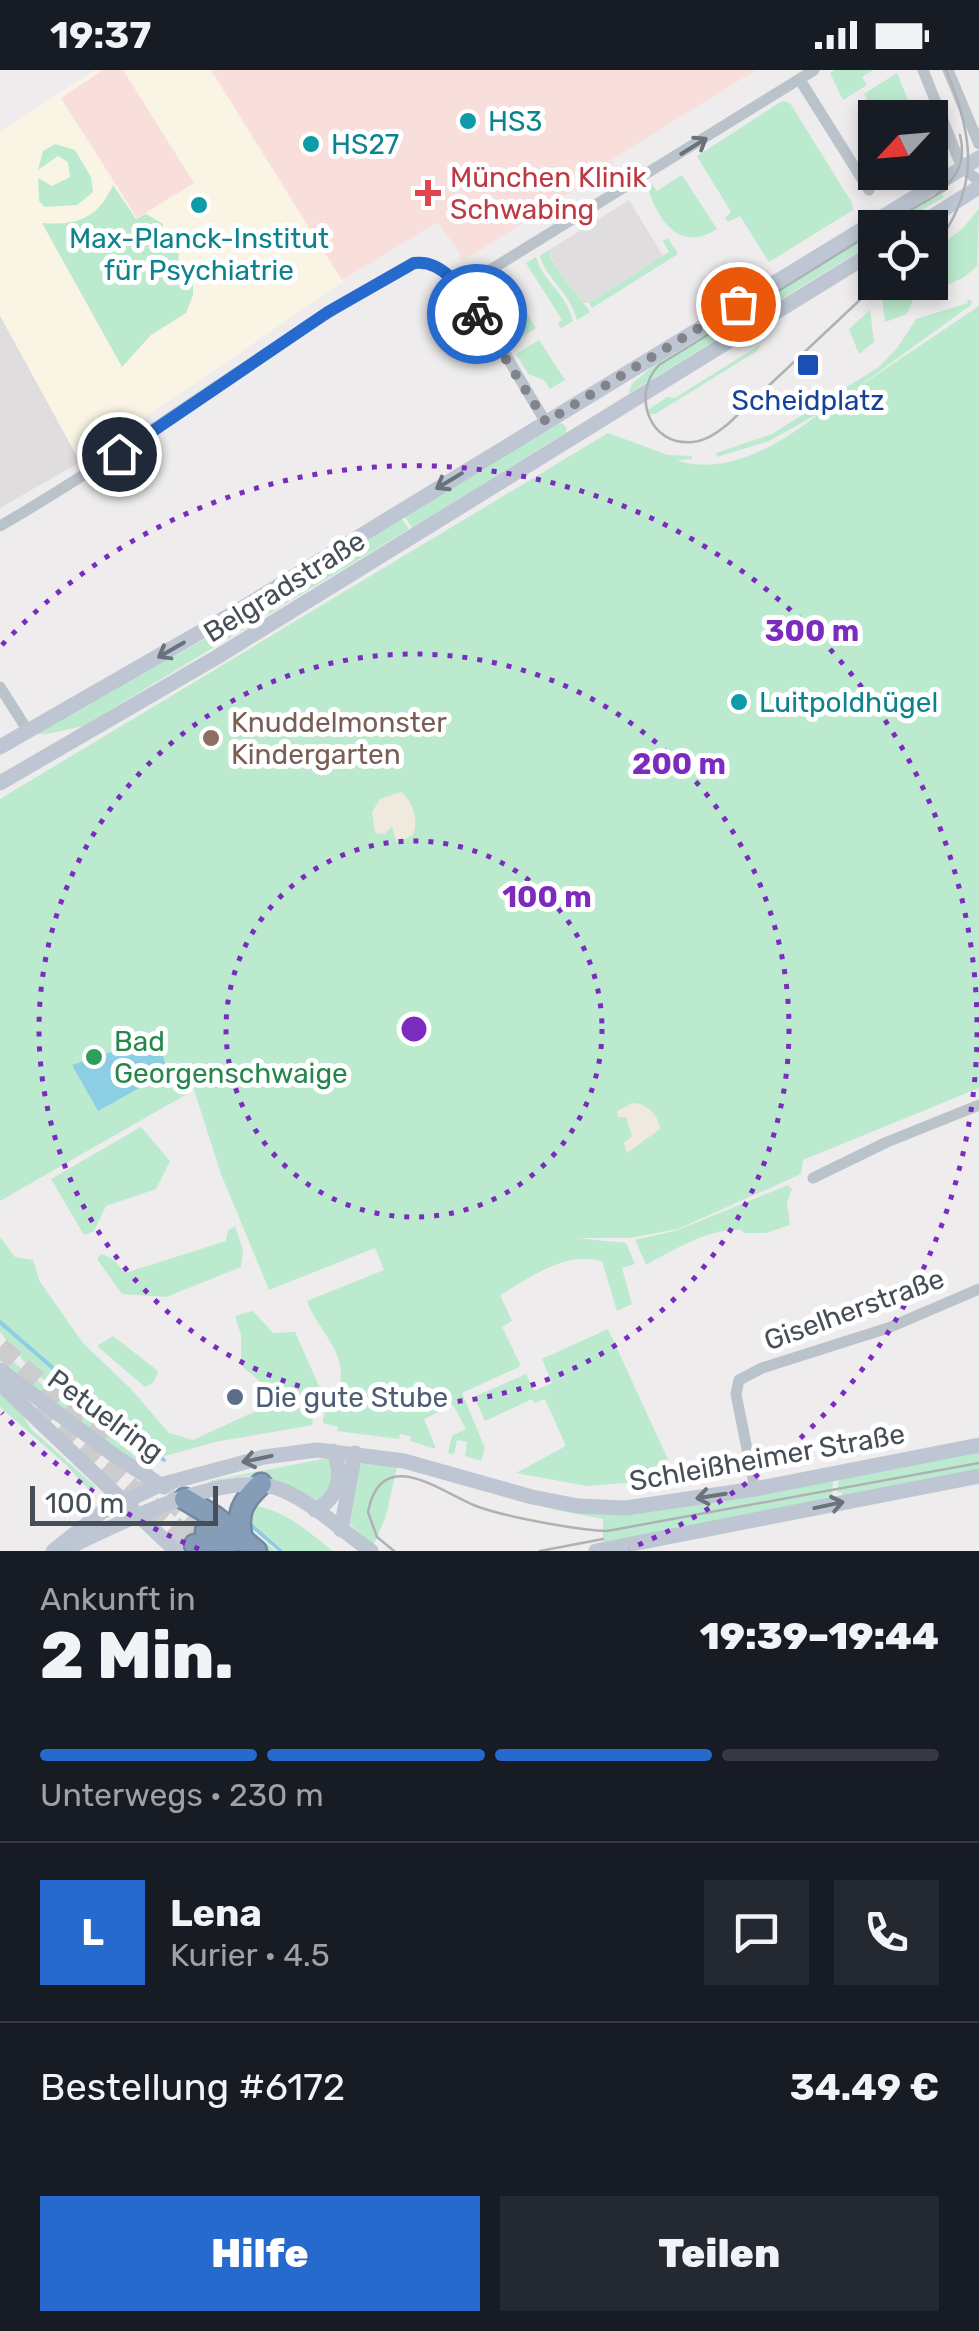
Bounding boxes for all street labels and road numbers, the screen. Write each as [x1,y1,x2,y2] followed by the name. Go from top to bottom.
[198,524,371,649] street label: Belgradstraße
[760,1262,949,1357] street label: Giselherstraße
[41,1362,170,1468] street label: Petuelring
[627,1417,907,1498] street label: Schleißheimer Straße

